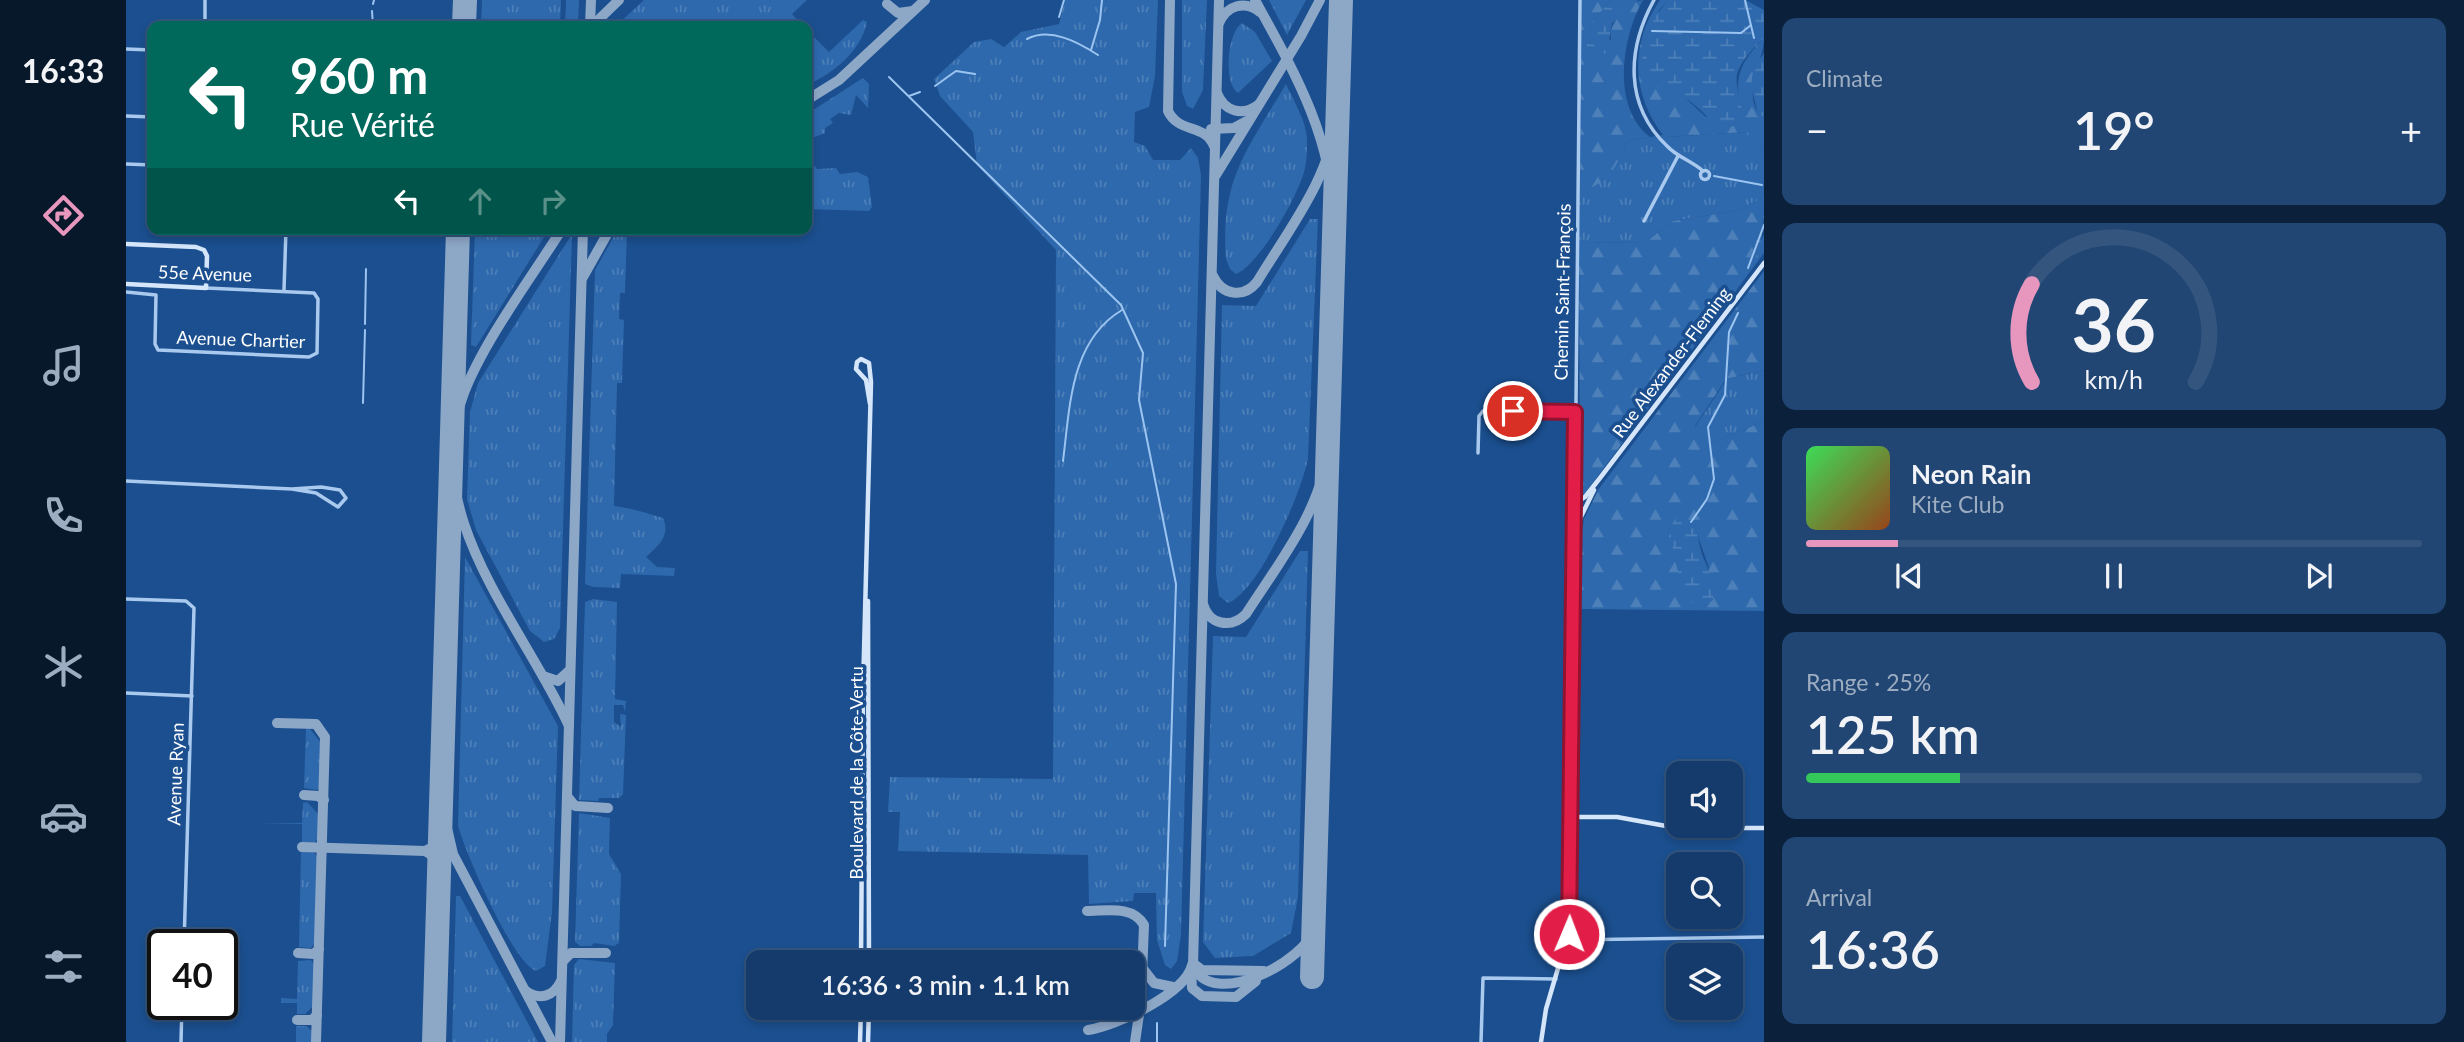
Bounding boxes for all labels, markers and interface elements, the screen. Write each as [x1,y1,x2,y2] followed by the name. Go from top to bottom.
[290,46,428,104] text: 960 m
[175,49,266,140] icon: left
[22,51,104,90] text: 16:33
[1806,64,1883,92] text: Climate
[2073,99,2155,161] text: 19°
[290,105,435,144] text: Rue Vérité
[1806,107,1828,153] text: −
[2400,107,2422,153] text: +
[388,182,426,220] icon: left
[461,182,499,220] icon: ahead
[534,182,572,220] icon: right
[39,191,88,240] icon: directions
[1549,203,1575,381] street label: Chemin Saint-François
[158,260,252,286] street label: 55e Avenue
[2072,281,2156,369] text: 36
[1607,282,1735,442] street label: Rue Alexander-Fleming
[176,326,306,352] street label: Avenue Chartier
[39,341,88,390] icon: music
[2085,364,2143,394] text: km/h
[1483,381,1543,441] pin
[1494,392,1532,430] icon: arrive
[1911,458,2031,490] text: Neon Rain
[1911,490,2004,518] text: Kite Club
[39,491,88,540] icon: phone
[1890,557,1928,595] icon: previous
[2095,557,2133,595] icon: pause
[2300,557,2338,595] icon: next
[39,642,88,691] icon: climate
[845,666,867,880] street label: Boulevard de la Côte-Vertu
[1806,668,1931,696] text: Range · 25%
[1806,703,1980,765] text: 125 km
[162,722,188,826] street label: Avenue Ryan
[1666,761,1743,1020] map controls
[1666,761,1743,838] button: sound
[39,792,88,841] icon: car
[1666,852,1743,929] button: search
[1806,883,1872,911] text: Arrival
[1532,897,1606,971] position arrow
[1806,918,1940,980] text: 16:36
[147,929,238,1020] speed limit sign: 40
[39,942,88,991] icon: filters
[1666,943,1743,1020] button: layers
[821,969,1070,1001] text: 16:36 · 3 min · 1.1 km

